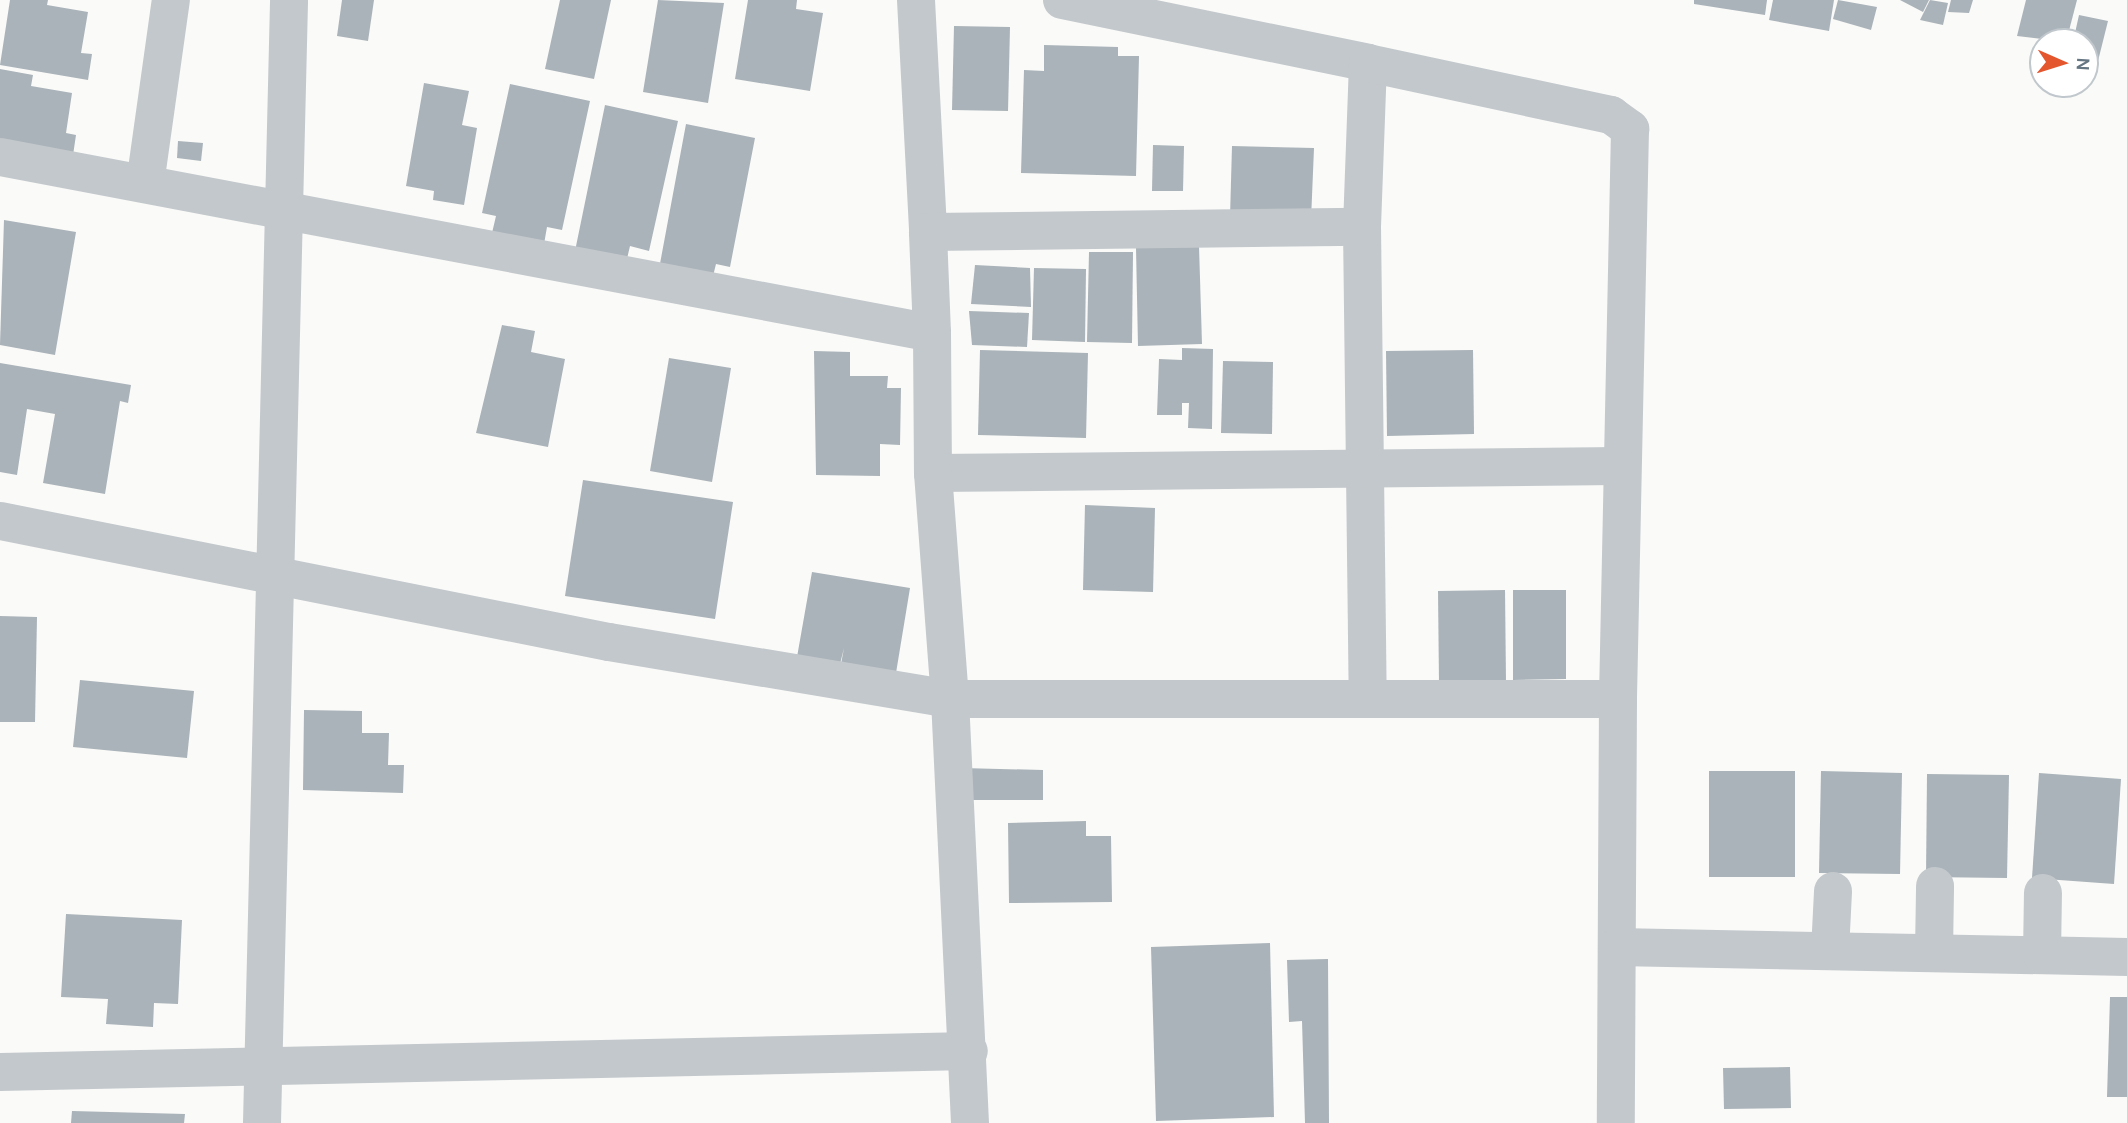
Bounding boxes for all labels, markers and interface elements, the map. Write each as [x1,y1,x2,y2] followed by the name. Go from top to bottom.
[2029,28,2099,98] north arrow
[2072,57,2094,71] text: N

